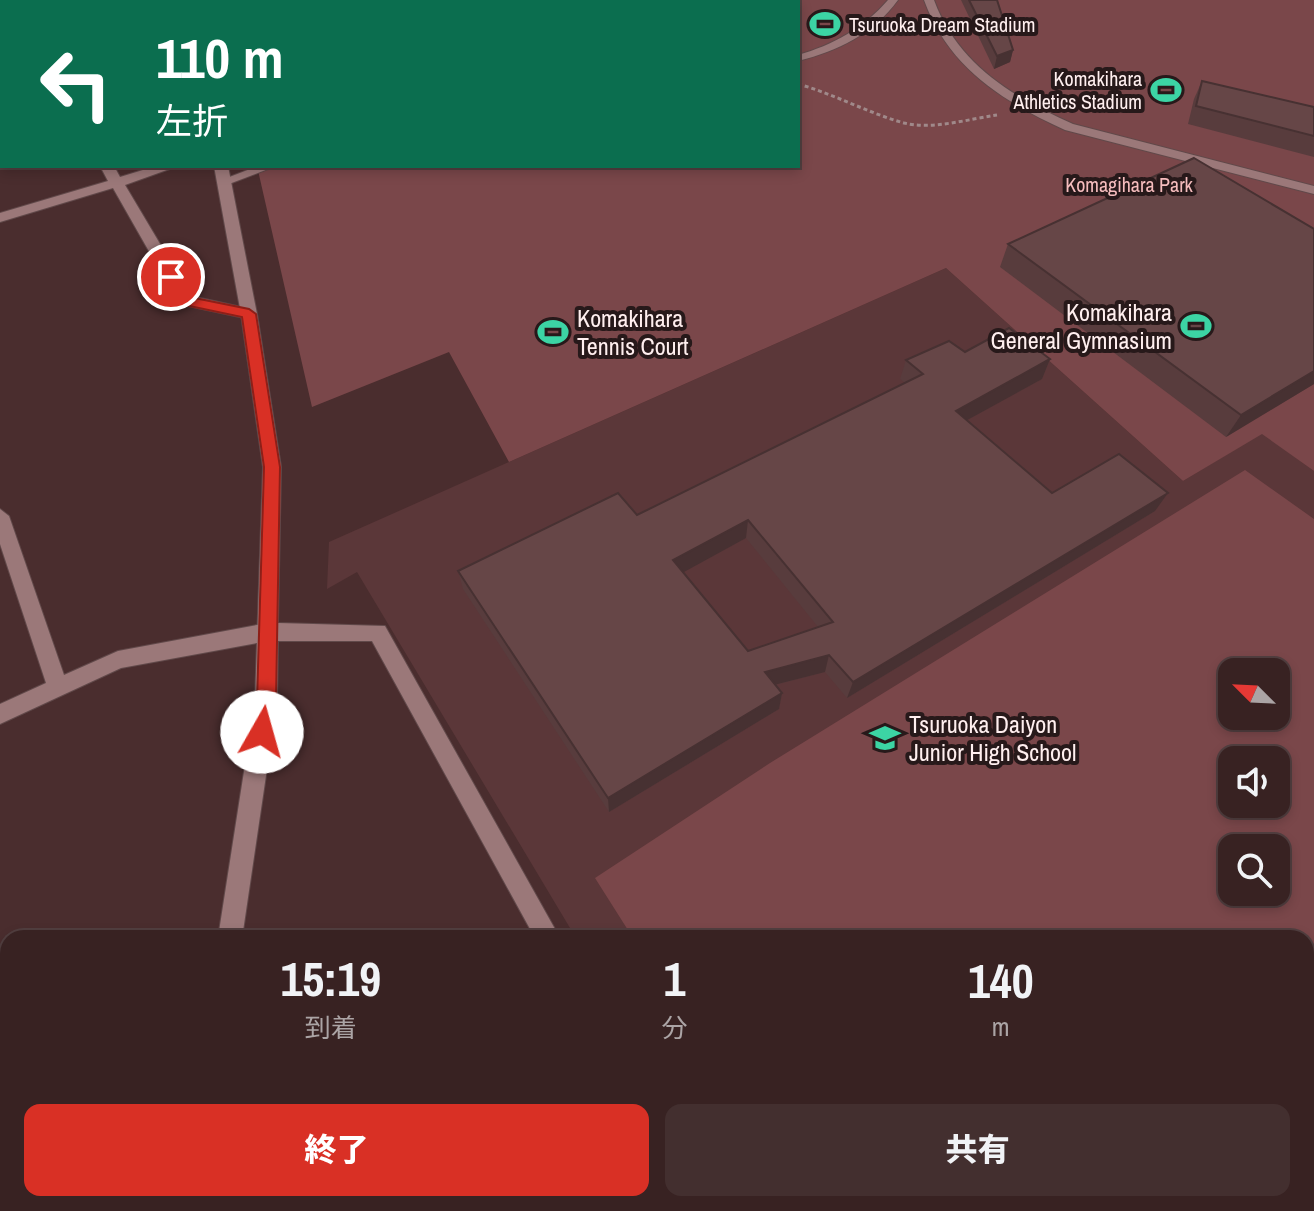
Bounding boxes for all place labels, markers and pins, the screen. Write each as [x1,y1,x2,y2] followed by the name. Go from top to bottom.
[808,7,842,41] sports icon: Tsuruoka Dream Stadium
[849,11,1035,38] place label: Tsuruoka Dream Stadium
[1012,65,1142,115] place label: Komakihara Athletics Stadium
[1149,73,1183,107] sports icon: Komakihara Athletics Stadium
[137,243,205,311] pin
[990,296,1172,356] place label: Komakihara General Gymnasium
[577,302,689,362] place label: Komakihara Tennis Court
[1179,309,1213,343] sports icon: Komakihara General Gymnasium
[536,315,570,349] sports icon: Komakihara Tennis Court
[909,708,1076,768] place label: Tsuruoka Daiyon Junior High School
[868,721,902,755] school or university icon: Tsuruoka Daiyon Junior High School

